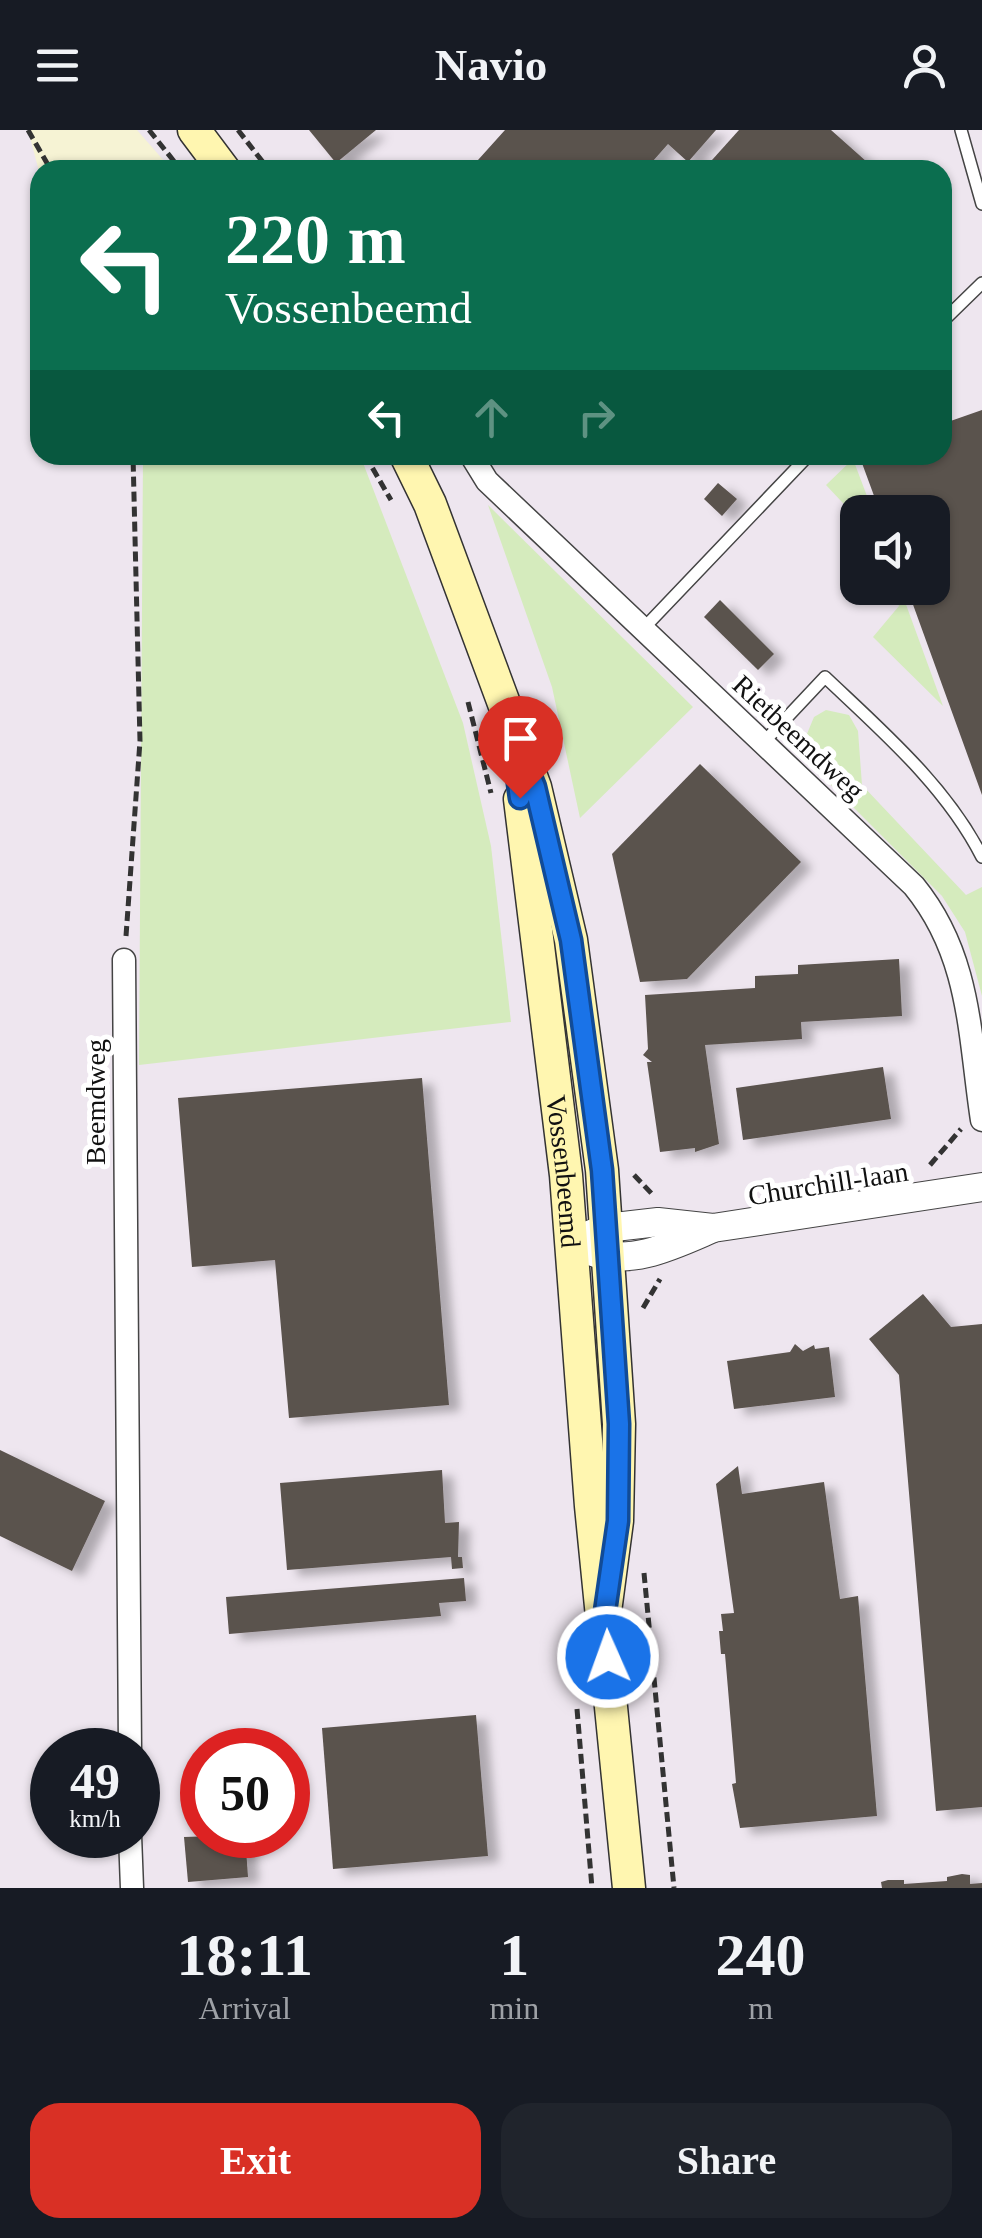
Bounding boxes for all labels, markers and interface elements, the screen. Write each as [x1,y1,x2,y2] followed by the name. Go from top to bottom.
[30,38,85,93] icon: menu
[897,38,952,93] icon: person
[435,40,547,90] text: Navio
[60,200,190,330] icon: left
[225,201,406,278] text: 220 m
[225,283,472,333] text: Vossenbeemd
[359,390,414,445] icon: left
[464,390,519,445] icon: ahead
[569,390,624,445] icon: right
[840,495,950,605] map controls
[840,495,950,605] button: sound
[727,669,871,806] street label: Rietbeemdweg
[478,696,563,799] pin
[493,711,548,766] icon: arrive
[80,1039,111,1165] street label: Beemdweg
[540,1093,586,1249] street label: Vossenbeemd
[746,1156,910,1211] street label: Churchill-laan
[556,1605,660,1709] position arrow
[180,1728,310,1858] speed limit sign: 50
[70,1753,120,1809] text: 49
[69,1805,121,1832] text: km/h
[176,1922,313,1988] text: 18:11
[499,1922,529,1988] text: 1
[716,1922,806,1988] text: 240
[199,1990,291,2026] text: Arrival
[489,1990,539,2026] text: min
[748,1990,773,2026] text: m
[30,2103,481,2218] button: Exit
[501,2103,952,2218] button: Share

